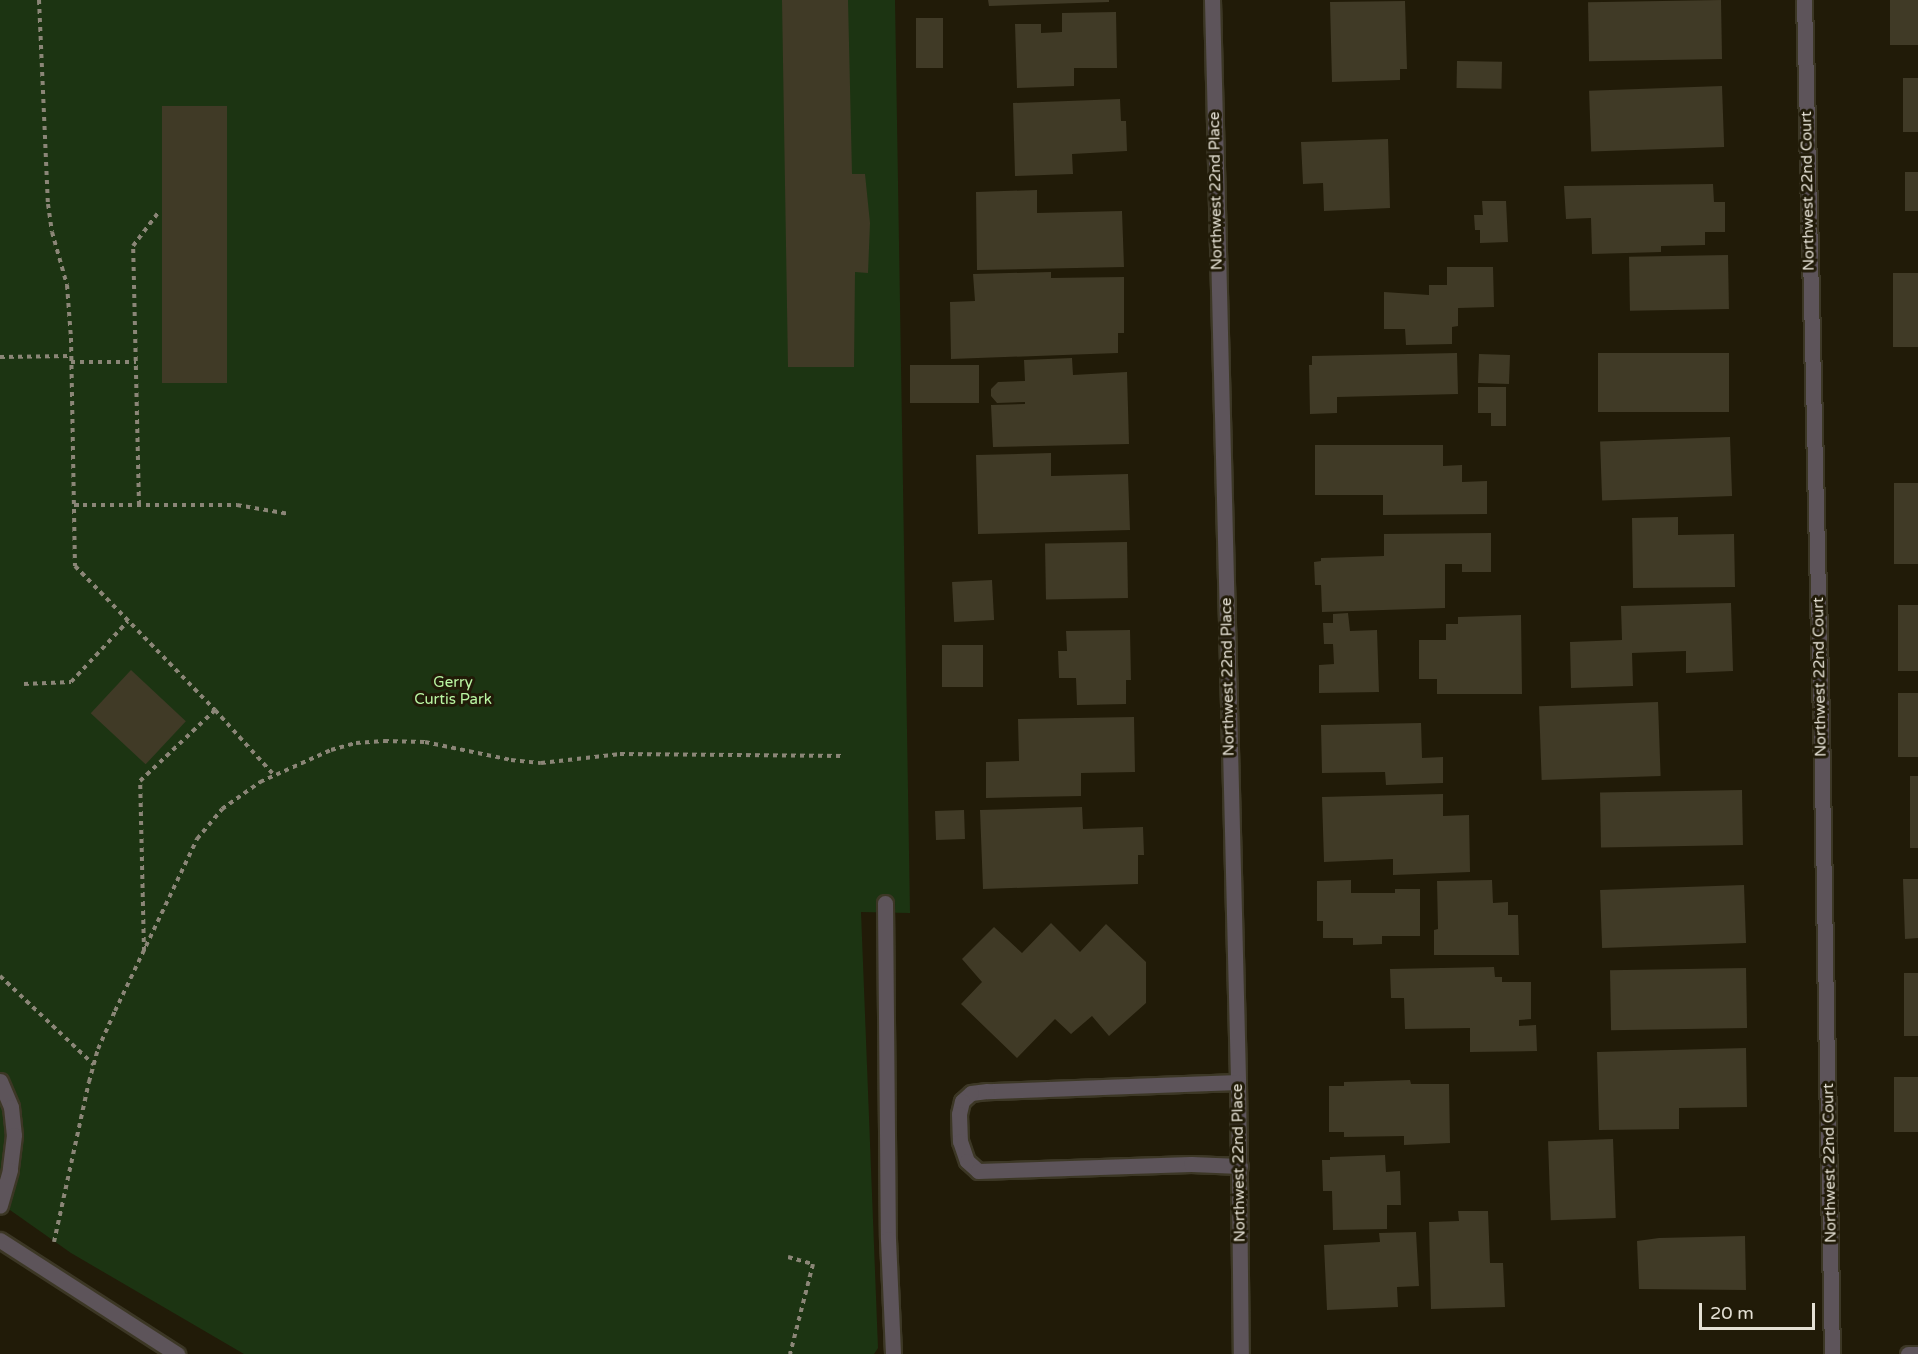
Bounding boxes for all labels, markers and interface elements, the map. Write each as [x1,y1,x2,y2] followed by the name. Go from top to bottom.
[1798,111,1818,271] street label: Northwest 22nd Court
[1206,112,1226,270] street label: Northwest 22nd Place
[1810,597,1830,757] street label: Northwest 22nd Court
[1218,598,1238,756] street label: Northwest 22nd Place
[414,673,492,708] park label: Gerry Curtis Park
[1820,1083,1840,1243] street label: Northwest 22nd Court
[1229,1084,1249,1242] street label: Northwest 22nd Place
[1702,1291,1818,1329] scale bar
[1710,1302,1754,1324] text: 20 m

